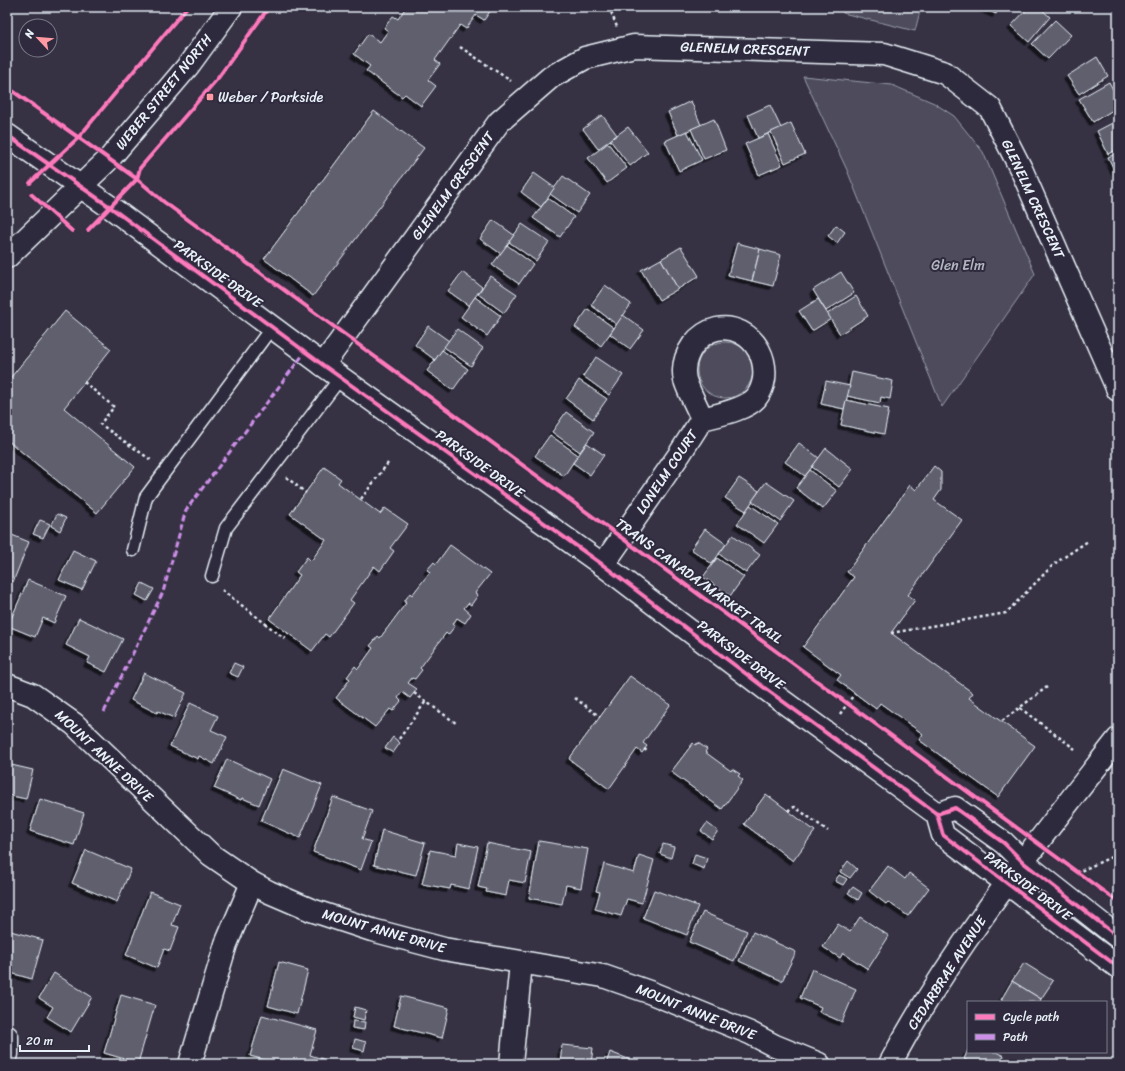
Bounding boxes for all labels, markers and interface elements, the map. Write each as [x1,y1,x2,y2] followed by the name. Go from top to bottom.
[18,18,58,58] north arrow
[19,26,40,42] text: N
[109,28,219,156] street label: WEBER STREET NORTH
[680,34,812,64] street label: GLENELM CRESCENT
[218,85,324,110] place label: Weber / Parkside
[205,92,215,102] marker: Weber / Parkside
[405,125,502,246] street label: GLENELM CRESCENT
[994,135,1072,264] street label: GLENELM CRESCENT
[168,233,269,316] street label: PARKSIDE DRIVE
[931,253,985,278] park label: Glen Elm
[430,423,531,506] street label: PARKSIDE DRIVE
[629,423,705,520] street label: LONELM COURT
[610,511,789,651] street label: TRANS CANADA/MARKET TRAIL
[692,614,791,697] street label: PARKSIDE DRIVE
[49,703,160,809] street label: MOUNT ANNE DRIVE
[979,845,1078,928] street label: PARKSIDE DRIVE
[319,901,450,961] street label: MOUNT ANNE DRIVE
[901,910,994,1035] street label: CEDARBRAE AVENUE
[632,977,761,1048] street label: MOUNT ANNE DRIVE
[967,1001,1107,1053] legend
[1003,1006,1059,1028] text: Cycle path
[1003,1026,1028,1048] text: Path
[20,1027,89,1053] scale bar
[26,1030,53,1052] text: 20 m

